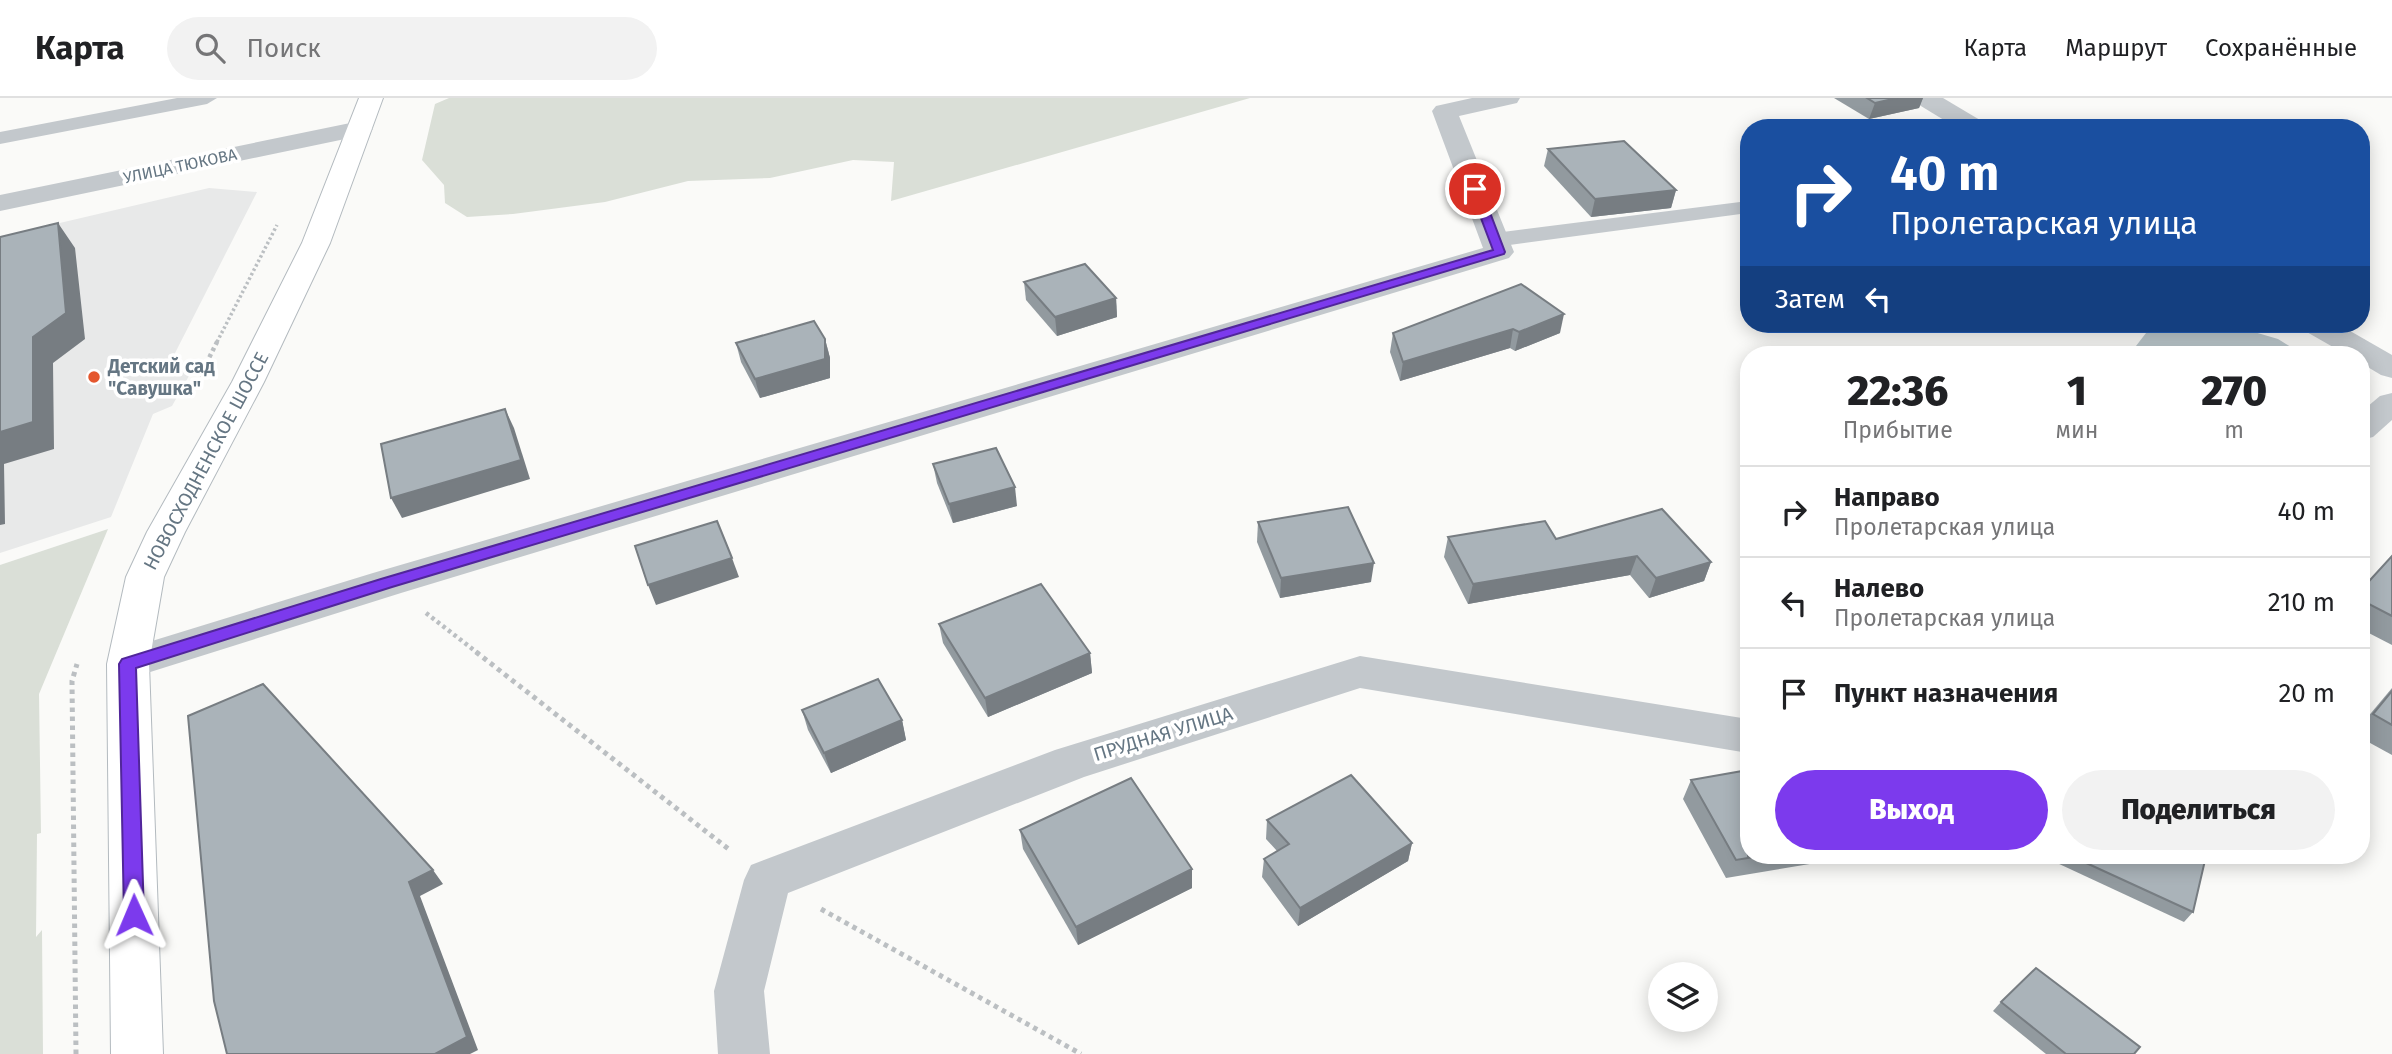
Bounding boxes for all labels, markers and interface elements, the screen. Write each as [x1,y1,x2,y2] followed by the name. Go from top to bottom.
[167,17,657,80] search box
[35,28,125,68] text: Карта
[191,29,229,67] icon: search
[247,33,321,64] text: Поиск
[1964,34,2027,62] text: Карта
[2065,34,2167,62] text: Маршрут
[2205,34,2357,62] text: Сохранённые
[1890,144,1999,203] text: 40 m
[122,145,239,187] street label: УЛИЦА ТЮКОВА
[1775,147,1866,238] icon: right
[1445,159,1505,219] pin
[1456,170,1494,208] icon: arrive
[1890,204,2198,242] text: Пролетарская улица
[1859,280,1897,318] icon: left
[1775,284,1845,315] text: Затем
[139,348,273,574] street label: НОВОСХОДНЕНСКОЕ ШОССЕ
[107,355,215,400] place label: Детский сад "Савушка"
[1847,366,1948,416] text: 22:36
[2067,366,2087,416] text: 1
[2201,366,2267,416] text: 270
[86,369,102,385] marker: Детский сад "Савушка"
[1843,416,1953,444] text: Прибытие
[2056,416,2098,444] text: мин
[2224,416,2244,444] text: m
[1834,482,1940,513] text: Направо
[1775,493,1813,531] icon: right
[2277,496,2335,527] text: 40 m
[1834,513,2055,541] text: Пролетарская улица
[1834,573,1924,604] text: Налево
[1775,584,1813,622] icon: left
[2268,587,2335,618] text: 210 m
[1834,604,2055,632] text: Пролетарская улица
[1775,675,1813,713] icon: arrive
[1834,678,2058,709] text: Пункт назначения
[2278,678,2335,709] text: 20 m
[1091,702,1235,766] street label: ПРУДНАЯ УЛИЦА
[1775,770,2048,850] button: Выход
[2062,770,2335,850] button: Поделиться
[97,878,171,952] position arrow
[1648,962,1718,1032] map controls
[1648,962,1718,1032] button: layers

